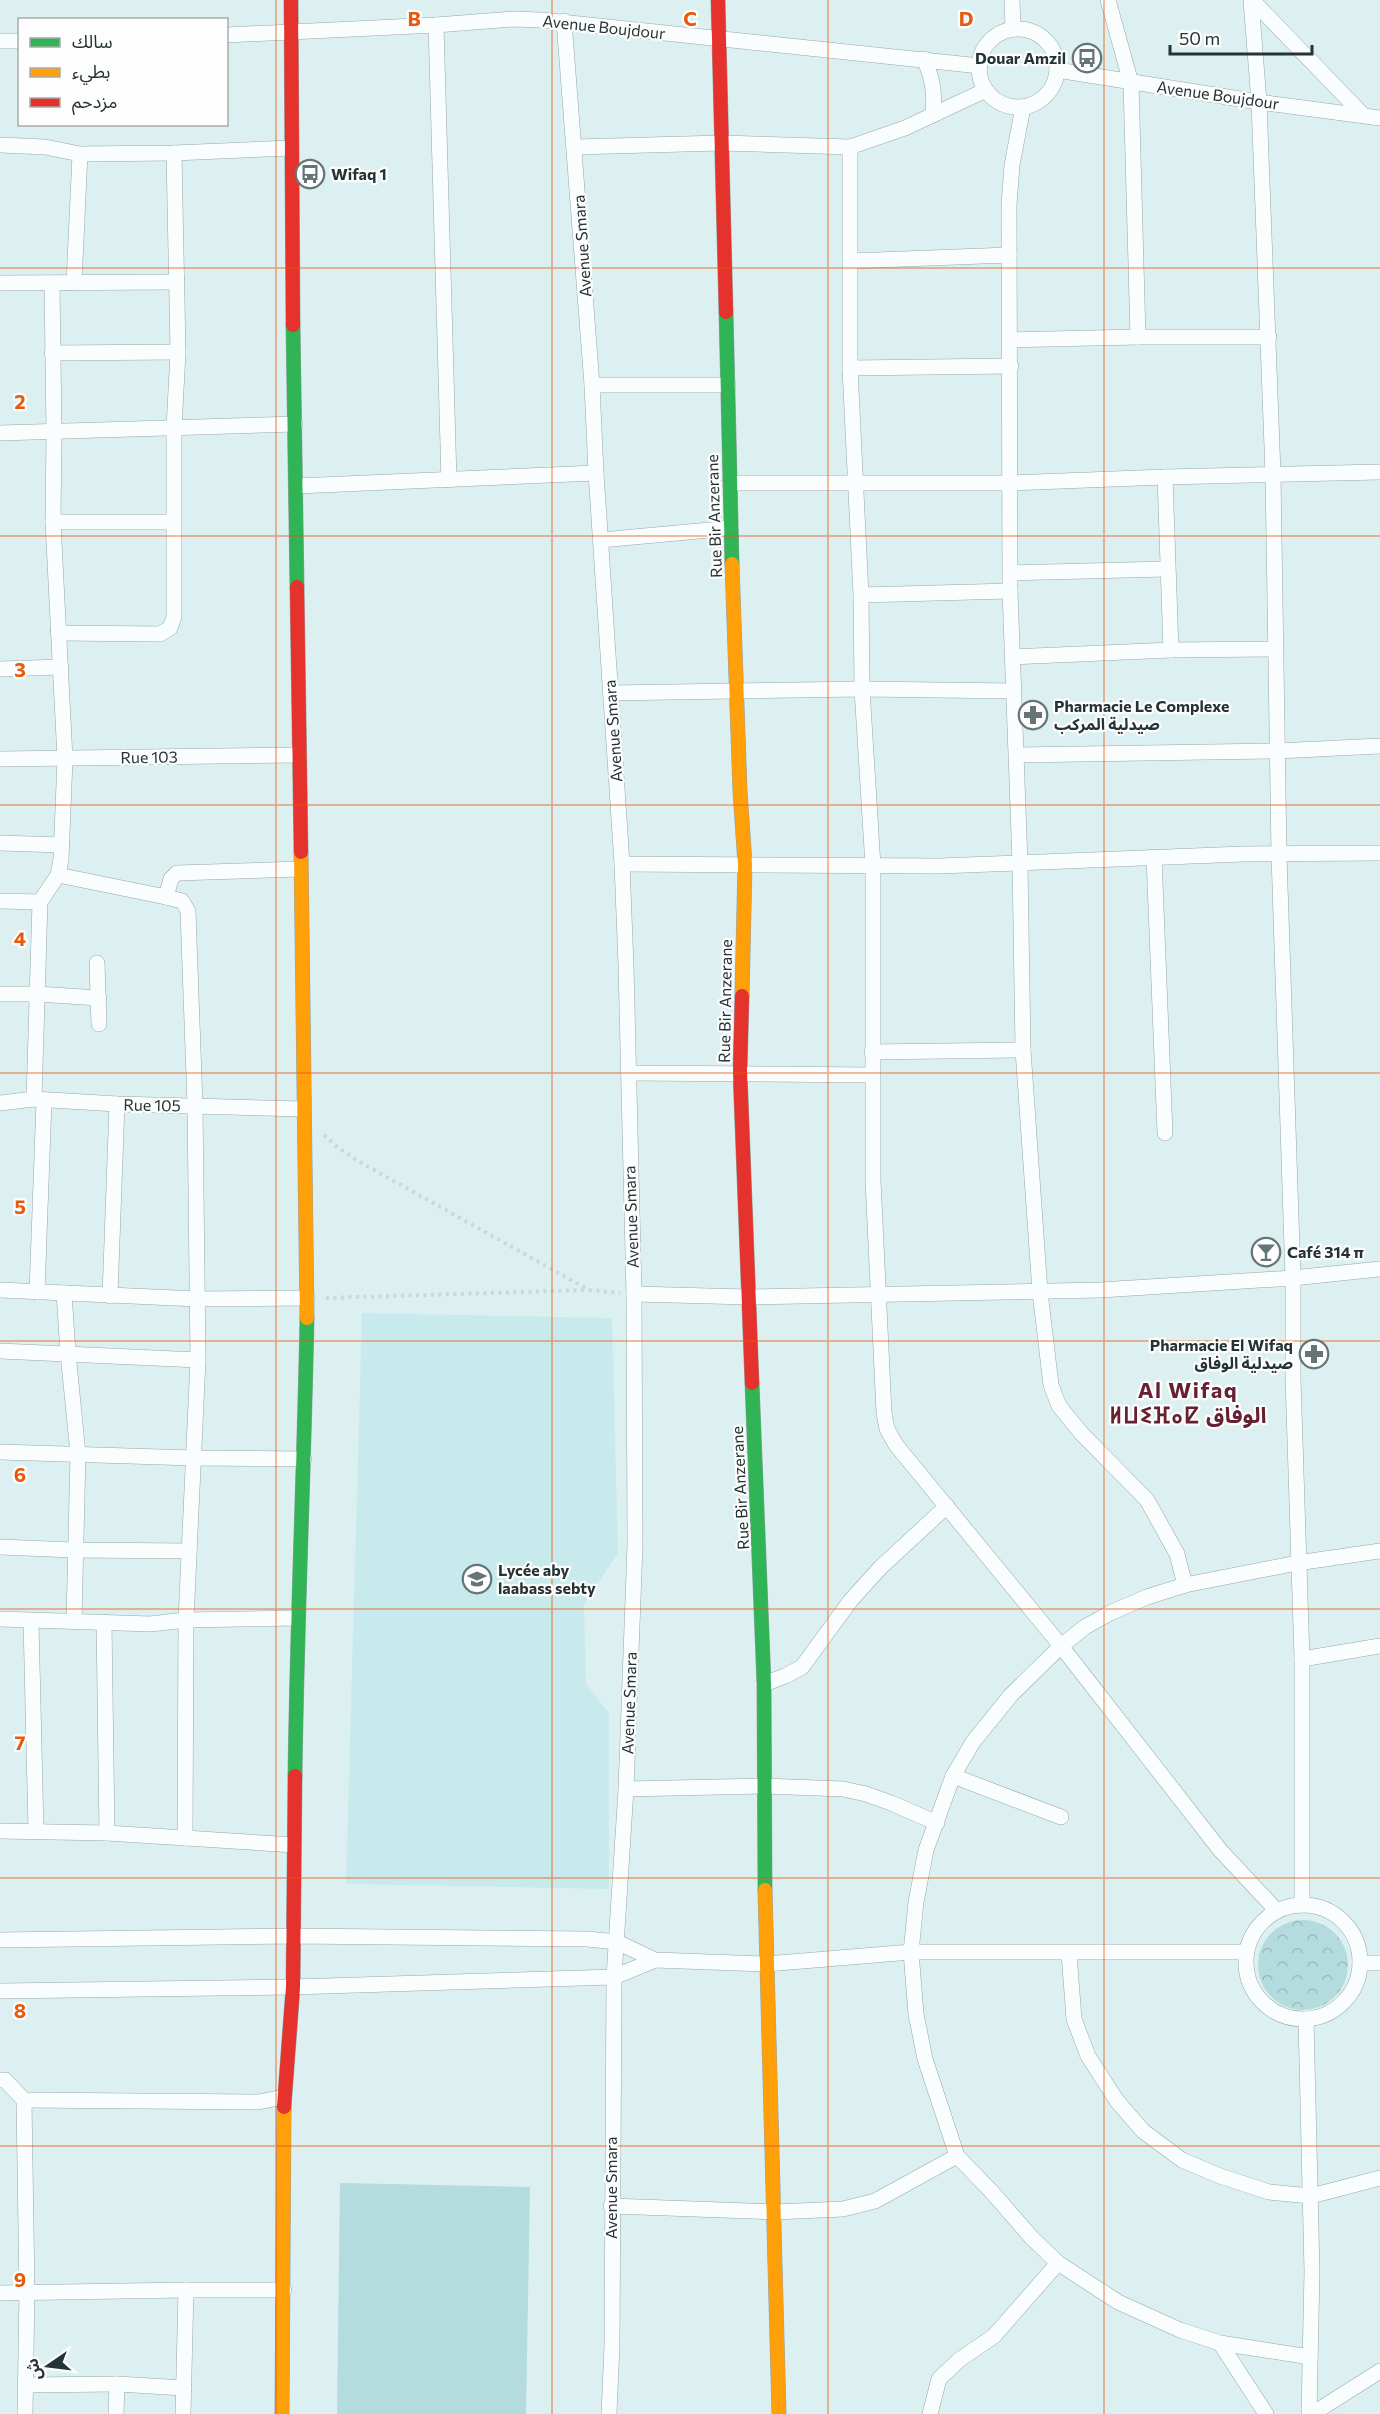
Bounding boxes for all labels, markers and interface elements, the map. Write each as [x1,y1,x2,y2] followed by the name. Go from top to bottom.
[407,6,421,30] text: B
[683,6,697,30] text: C
[959,6,973,30] text: D
[542,11,667,42] street label: Avenue Boujdour
[18,18,228,126] legend
[1170,18,1312,56] scale bar
[1179,27,1220,49] text: 50 m
[72,30,113,52] text: سالك
[1071,42,1103,74] bus stop icon: Douar Amzil
[975,48,1066,67] place label: Douar Amzil
[72,60,110,85] text: بطيء
[1156,77,1281,113] street label: Avenue Boujdour
[72,90,117,115] text: مزدحم
[294,158,326,190] bus stop icon: Wifaq 1
[331,164,387,183] place label: Wifaq 1
[568,194,595,298] street label: Avenue Smara
[14,389,26,413] text: 2
[702,454,725,578] street label: Rue Bir Anzerane
[14,657,26,681] text: 3
[599,679,626,783] street label: Avenue Smara
[1054,696,1229,734] place label: Pharmacie Le Complexe صيدلية المركب
[1017,699,1049,731] pharmacy icon: Pharmacie Le Complexe صيدلية المركب
[120,747,178,766] street label: Rue 103
[14,926,26,950] text: 4
[714,939,735,1063] street label: Rue Bir Anzerane
[123,1094,181,1115] street label: Rue 105
[619,1165,642,1269] street label: Avenue Smara
[14,1194,26,1218] text: 5
[1250,1236,1282,1268] bar icon: Café 314 π
[1287,1242,1364,1261] place label: Café 314 π
[1150,1335,1293,1373] place label: Pharmacie El Wifaq صيدلية الوفاق
[1298,1338,1330,1370] pharmacy icon: Pharmacie El Wifaq صيدلية الوفاق
[1109,1376,1267,1428] district label: Al Wifaq ⵍⵡⵉⴼⴰⵇ الوفاق
[727,1426,752,1550] street label: Rue Bir Anzerane
[14,1462,26,1486] text: 6
[498,1560,596,1597] place label: Lycée aby laabass sebty
[461,1563,493,1595] school or university icon: Lycée aby laabass sebty
[617,1651,640,1755] street label: Avenue Smara
[15,1730,26,1754] text: 7
[14,1998,26,2022] text: 8
[601,2137,620,2239] street label: Avenue Smara
[14,2267,26,2291] text: 9
[18,2336,78,2396] north arrow
[21,2356,46,2383] text: ش

